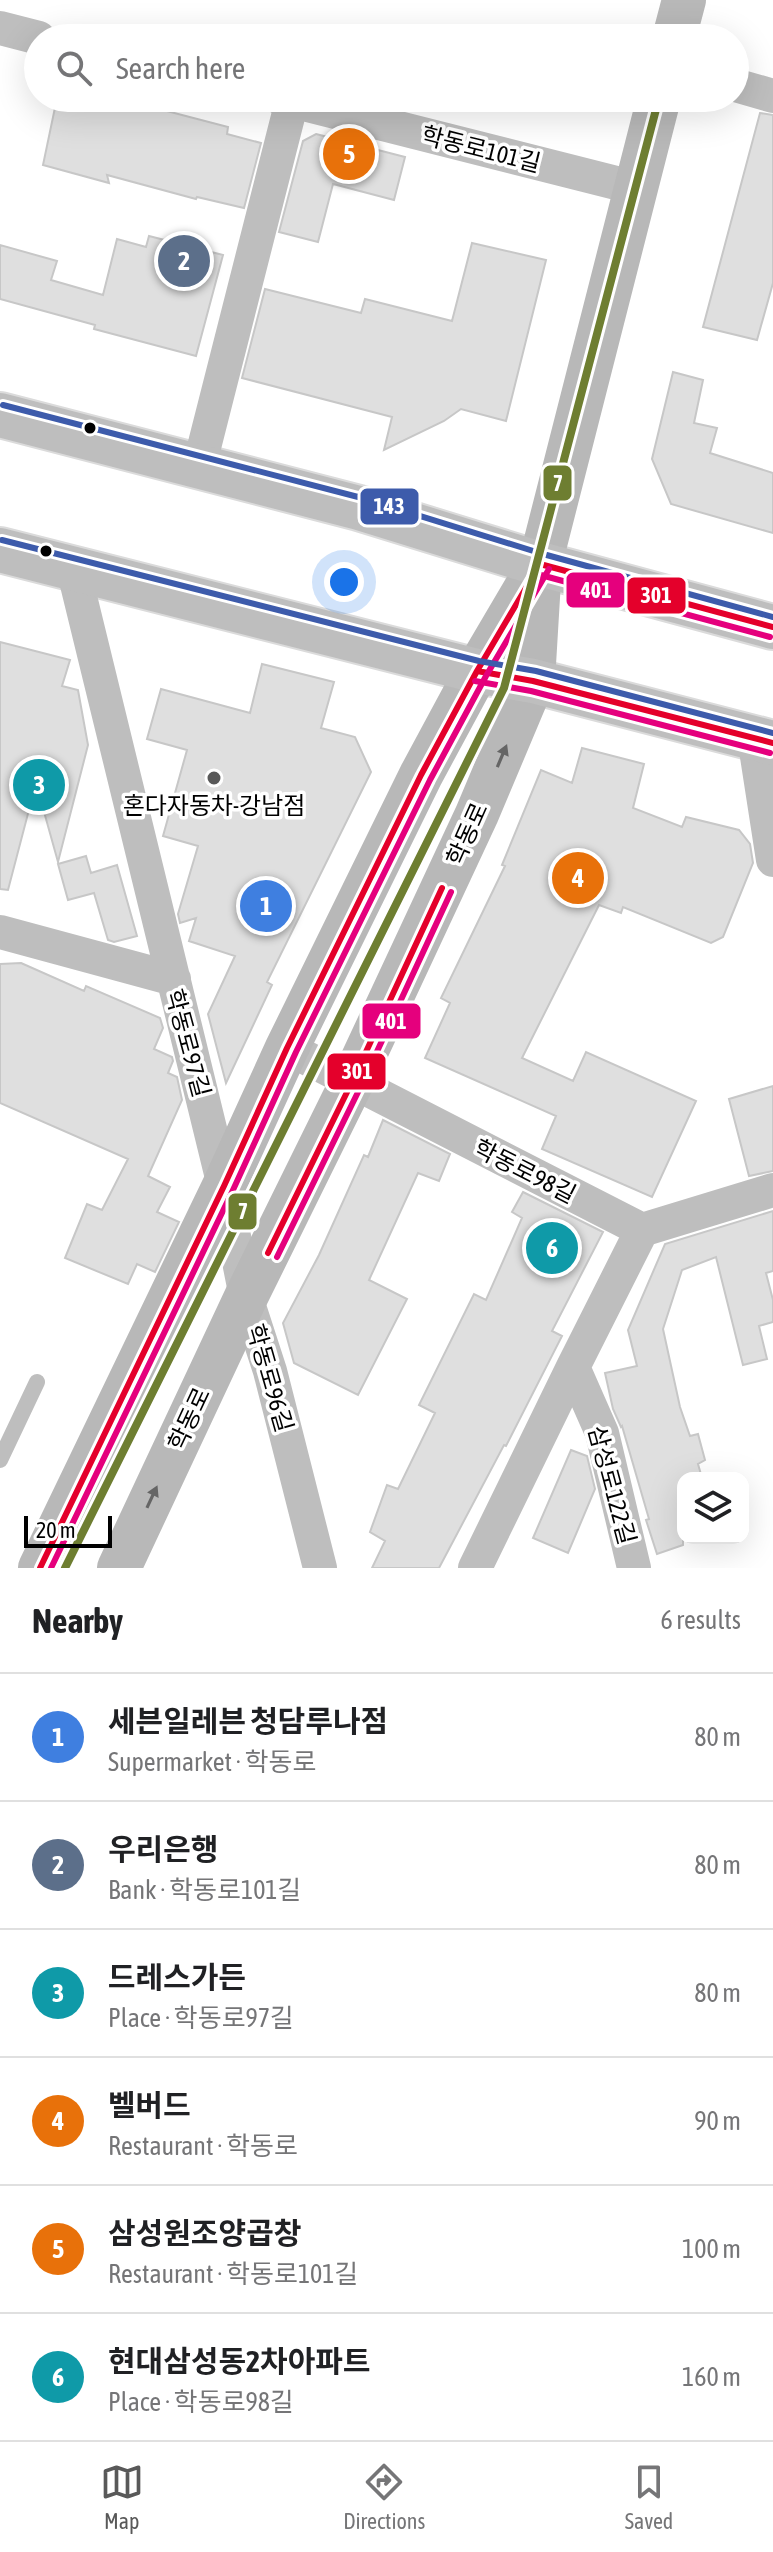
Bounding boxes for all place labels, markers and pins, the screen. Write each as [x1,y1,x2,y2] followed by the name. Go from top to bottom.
[323,124,375,184] pin: 5
[158,231,210,291] pin: 2
[82,420,98,436] unlabelled marker
[38,543,54,559] unlabelled marker
[13,755,65,815] pin: 3
[205,769,223,787] marker: 혼다자동차-강남점
[123,792,305,819] place label: 혼다자동차-강남점
[552,848,604,908] pin: 4
[240,876,292,936] pin: 1
[526,1218,578,1278] pin: 6

